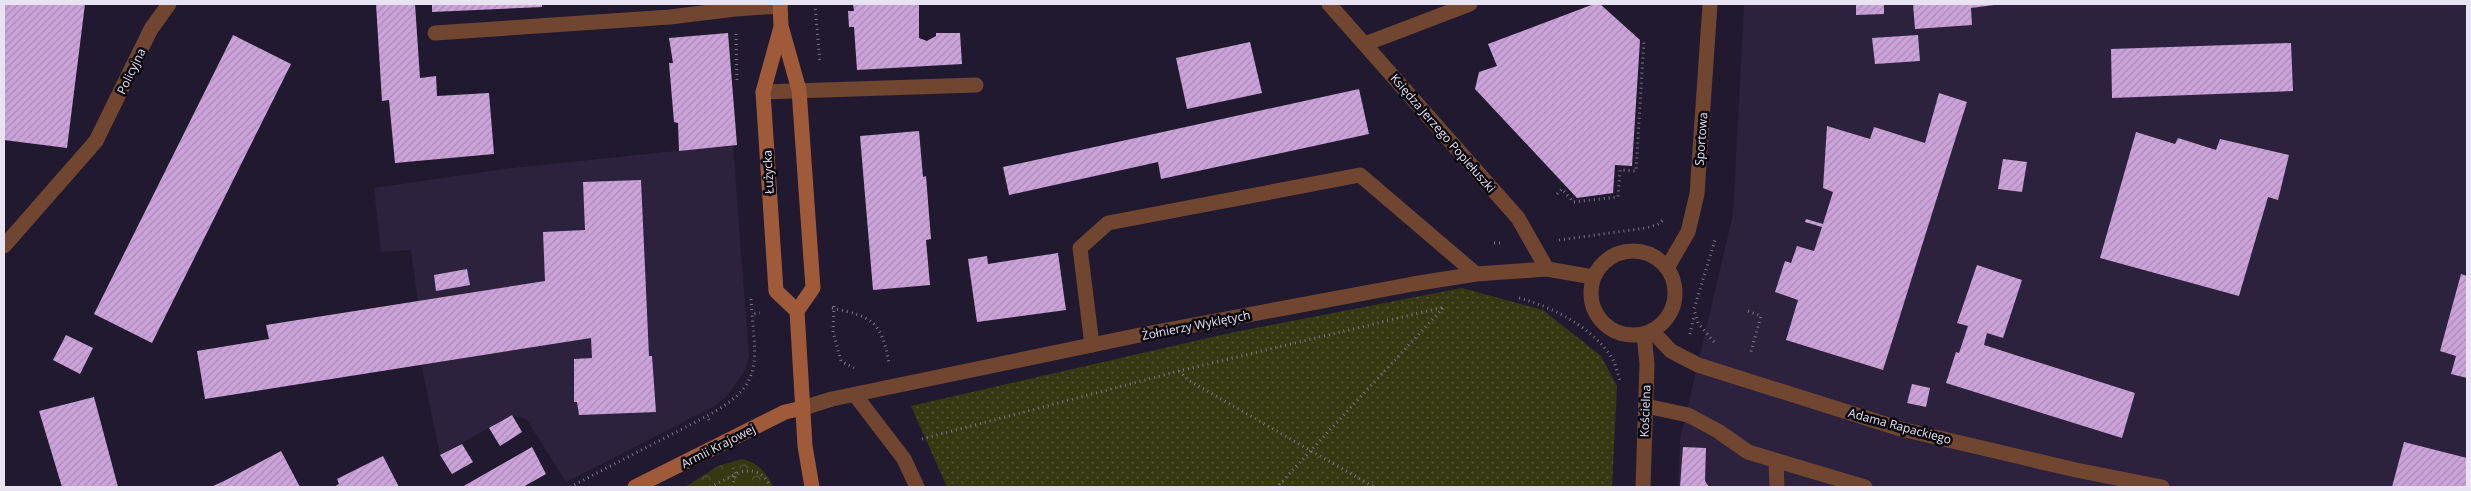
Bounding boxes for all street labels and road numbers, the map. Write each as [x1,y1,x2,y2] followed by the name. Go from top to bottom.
[113,45,149,97] street label: Policyjna
[1387,70,1499,196] street label: Księdza Jerzego Popiełuszki
[1691,112,1711,166] street label: Sportowa
[758,150,778,194] street label: Łużycka
[1140,306,1252,344] street label: Żołnierzy Wyklętych
[1636,384,1654,438] street label: Kościelna
[1847,404,1953,448] street label: Adama Rapackiego
[678,420,758,472] street label: Armii Krajowej

